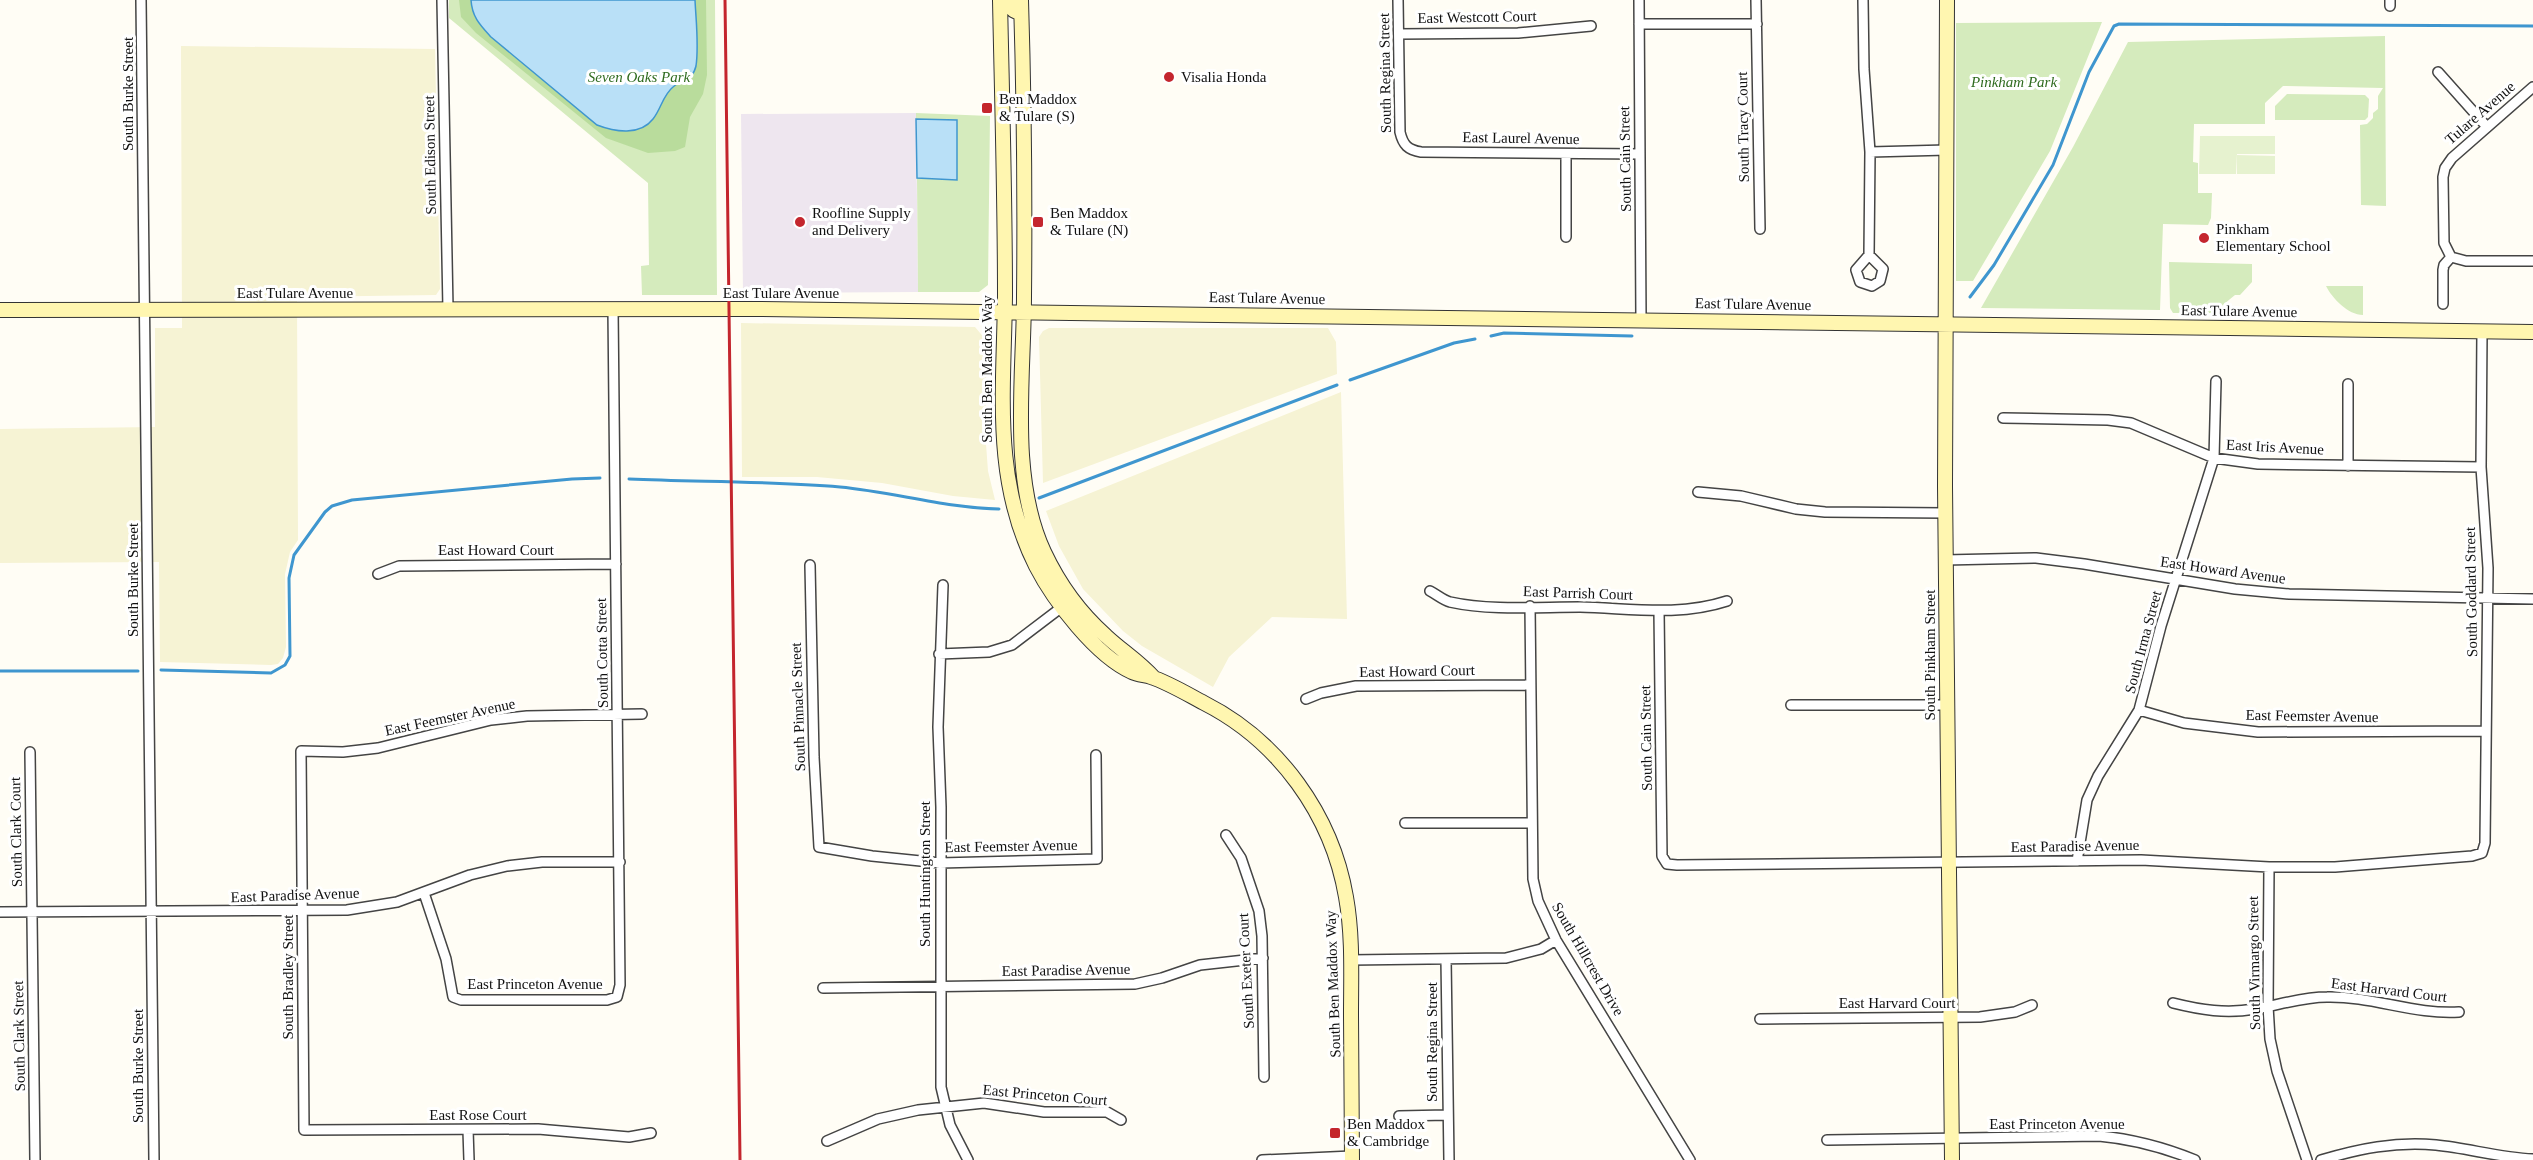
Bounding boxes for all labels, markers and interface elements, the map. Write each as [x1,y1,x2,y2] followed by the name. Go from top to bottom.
[1417,8,1538,26] street label: East Westcott Court
[1376,12,1394,133] street label: South Regina Street
[120,36,136,151] street label: South Burke Street
[588,69,691,85] park label: Seven Oaks Park
[1181,69,1267,85] place label: Visalia Honda
[1162,70,1176,84] marker: Visalia Honda
[1734,71,1752,183] street label: South Tracy Court
[1970,74,2057,90] park label: Pinkham Park
[2442,78,2518,148] street label: Tulare Avenue
[999,91,1077,125] place label: Ben Maddox & Tulare (S)
[421,94,439,215] street label: South Edison Street
[980,101,994,115] marker: Ben Maddox & Tulare (S)
[1616,105,1634,212] street label: South Cain Street
[1462,129,1580,147] street label: East Laurel Avenue
[812,205,911,238] place label: Roofline Supply and Delivery
[1050,205,1128,239] place label: Ben Maddox & Tulare (N)
[793,215,807,229] marker: Roofline Supply and Delivery
[1031,215,1045,229] marker: Ben Maddox & Tulare (N)
[2216,221,2331,254] place label: Pinkham Elementary School
[2197,231,2211,245] marker: Pinkham Elementary School
[237,285,354,301] street label: East Tulare Avenue
[723,285,840,301] street label: East Tulare Avenue
[1209,289,1326,307] street label: East Tulare Avenue
[979,295,995,443] street label: South Ben Maddox Way
[1695,295,1812,313] street label: East Tulare Avenue
[2181,302,2298,320] street label: East Tulare Avenue
[2226,436,2325,458] street label: East Iris Avenue
[125,522,141,637] street label: South Burke Street
[2462,526,2480,657] street label: South Goddard Street
[438,542,555,558] street label: East Howard Court
[2159,553,2287,587] street label: East Howard Avenue
[1523,583,1634,603] street label: East Parrish Court
[2122,588,2165,695] street label: South Irma Street
[1922,589,1938,720] street label: South Pinkham Street
[593,597,611,708] street label: South Cotta Street
[788,641,808,772] street label: South Pinnacle Street
[1359,662,1476,680] street label: East Howard Court
[1637,684,1655,791] street label: South Cain Street
[383,695,517,739] street label: East Feemster Avenue
[2245,707,2379,725] street label: East Feemster Avenue
[7,776,25,887] street label: South Clark Court
[917,800,933,947] street label: South Huntington Street
[944,837,1078,855] street label: East Feemster Avenue
[2010,837,2140,855] street label: East Paradise Avenue
[230,885,360,905] street label: East Paradise Avenue
[2245,895,2263,1030] street label: South Virmargo Street
[1549,899,1627,1019] street label: South Hillcrest Drive
[1322,910,1344,1058] street label: South Ben Maddox Way
[1235,912,1257,1029] street label: South Exeter Court
[280,914,296,1039] street label: South Bradley Street
[1001,961,1131,979] street label: East Paradise Avenue
[2330,975,2449,1005] street label: East Harvard Court
[467,976,603,992] street label: East Princeton Avenue
[10,980,28,1092] street label: South Clark Street
[1424,981,1440,1102] street label: South Regina Street
[1839,995,1956,1011] street label: East Harvard Court
[130,1008,146,1123] street label: South Burke Street
[982,1082,1109,1108] street label: East Princeton Court
[429,1107,528,1123] street label: East Rose Court
[1347,1116,1429,1149] place label: Ben Maddox & Cambridge
[1989,1116,2125,1132] street label: East Princeton Avenue
[1328,1126,1342,1140] marker: Ben Maddox & Cambridge

